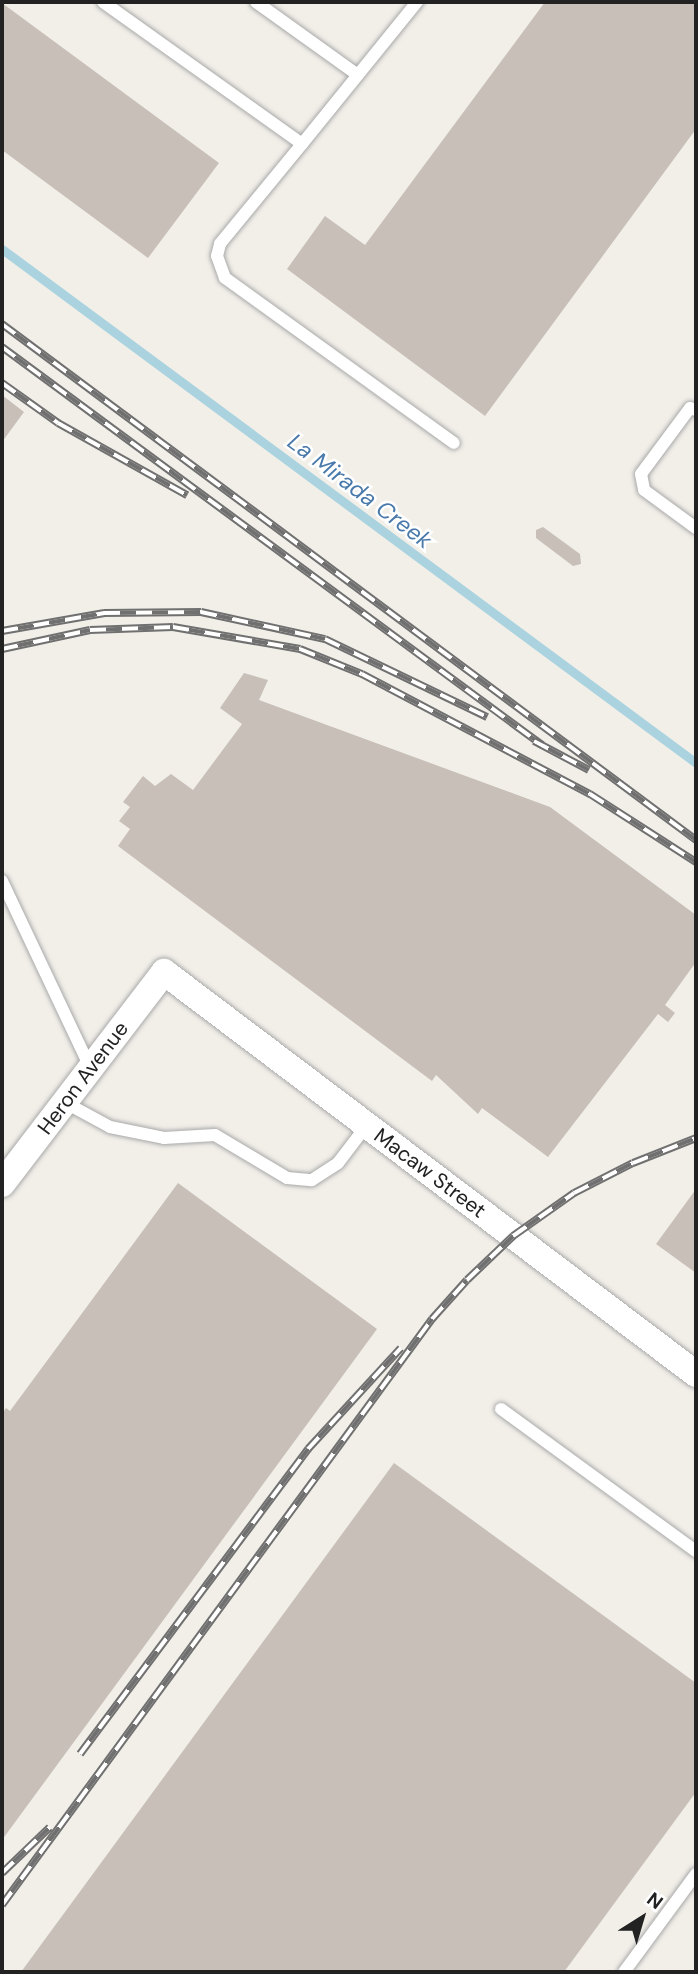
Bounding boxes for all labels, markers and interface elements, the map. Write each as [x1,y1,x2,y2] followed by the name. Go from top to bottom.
[282,428,438,554] water label: La Mirada Creek
[32,1016,134,1140] street label: Heron Avenue
[369,1123,491,1223] street label: Macaw Street
[607,1883,677,1953] north arrow
[642,1887,668,1915] text: N

